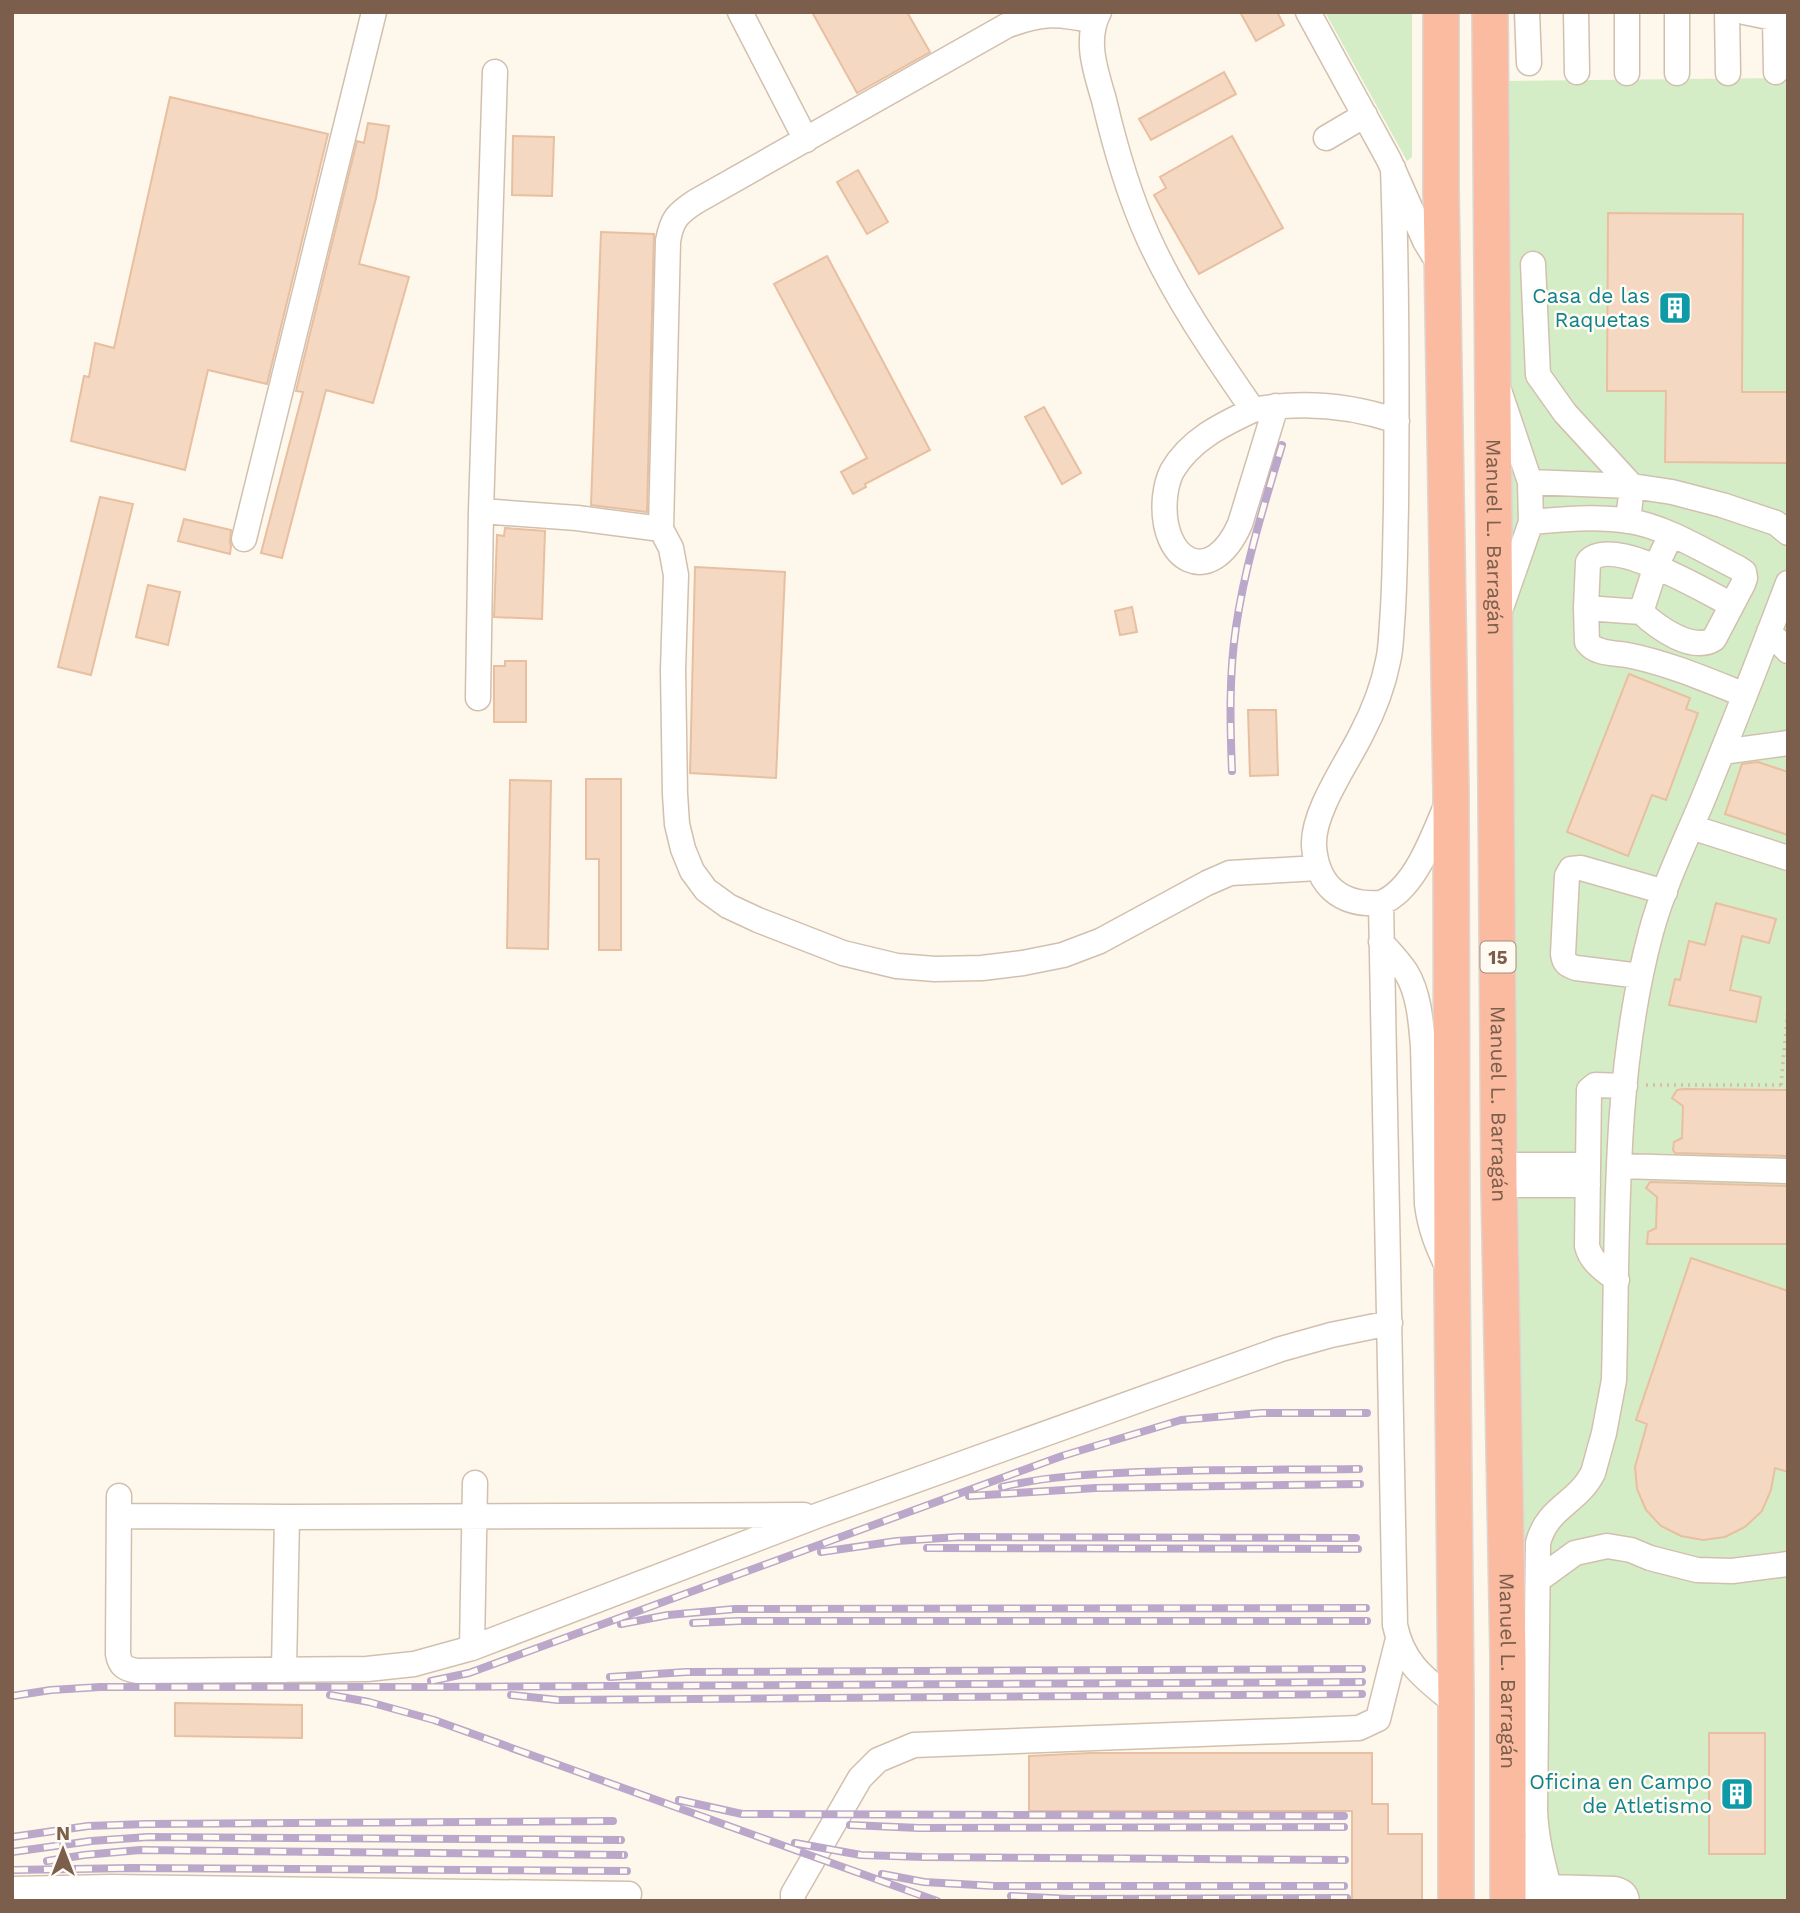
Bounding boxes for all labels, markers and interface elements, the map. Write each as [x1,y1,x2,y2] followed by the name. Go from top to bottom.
[1532,283,1650,332] place label: Casa de las Raquetas
[1656,289,1694,327] building icon: Casa de las Raquetas
[1481,439,1508,635] street label: Manuel L. Barragán
[1480,942,1516,973] road number: 15
[1486,1006,1512,1202] street label: Manuel L. Barragán
[1494,1572,1521,1769] street label: Manuel L. Barragán
[1529,1769,1712,1818] place label: Oficina en Campo de Atletismo
[1718,1775,1756,1813] building icon: Oficina en Campo de Atletismo
[28,1815,98,1885] north arrow
[56,1822,70,1845] text: N

